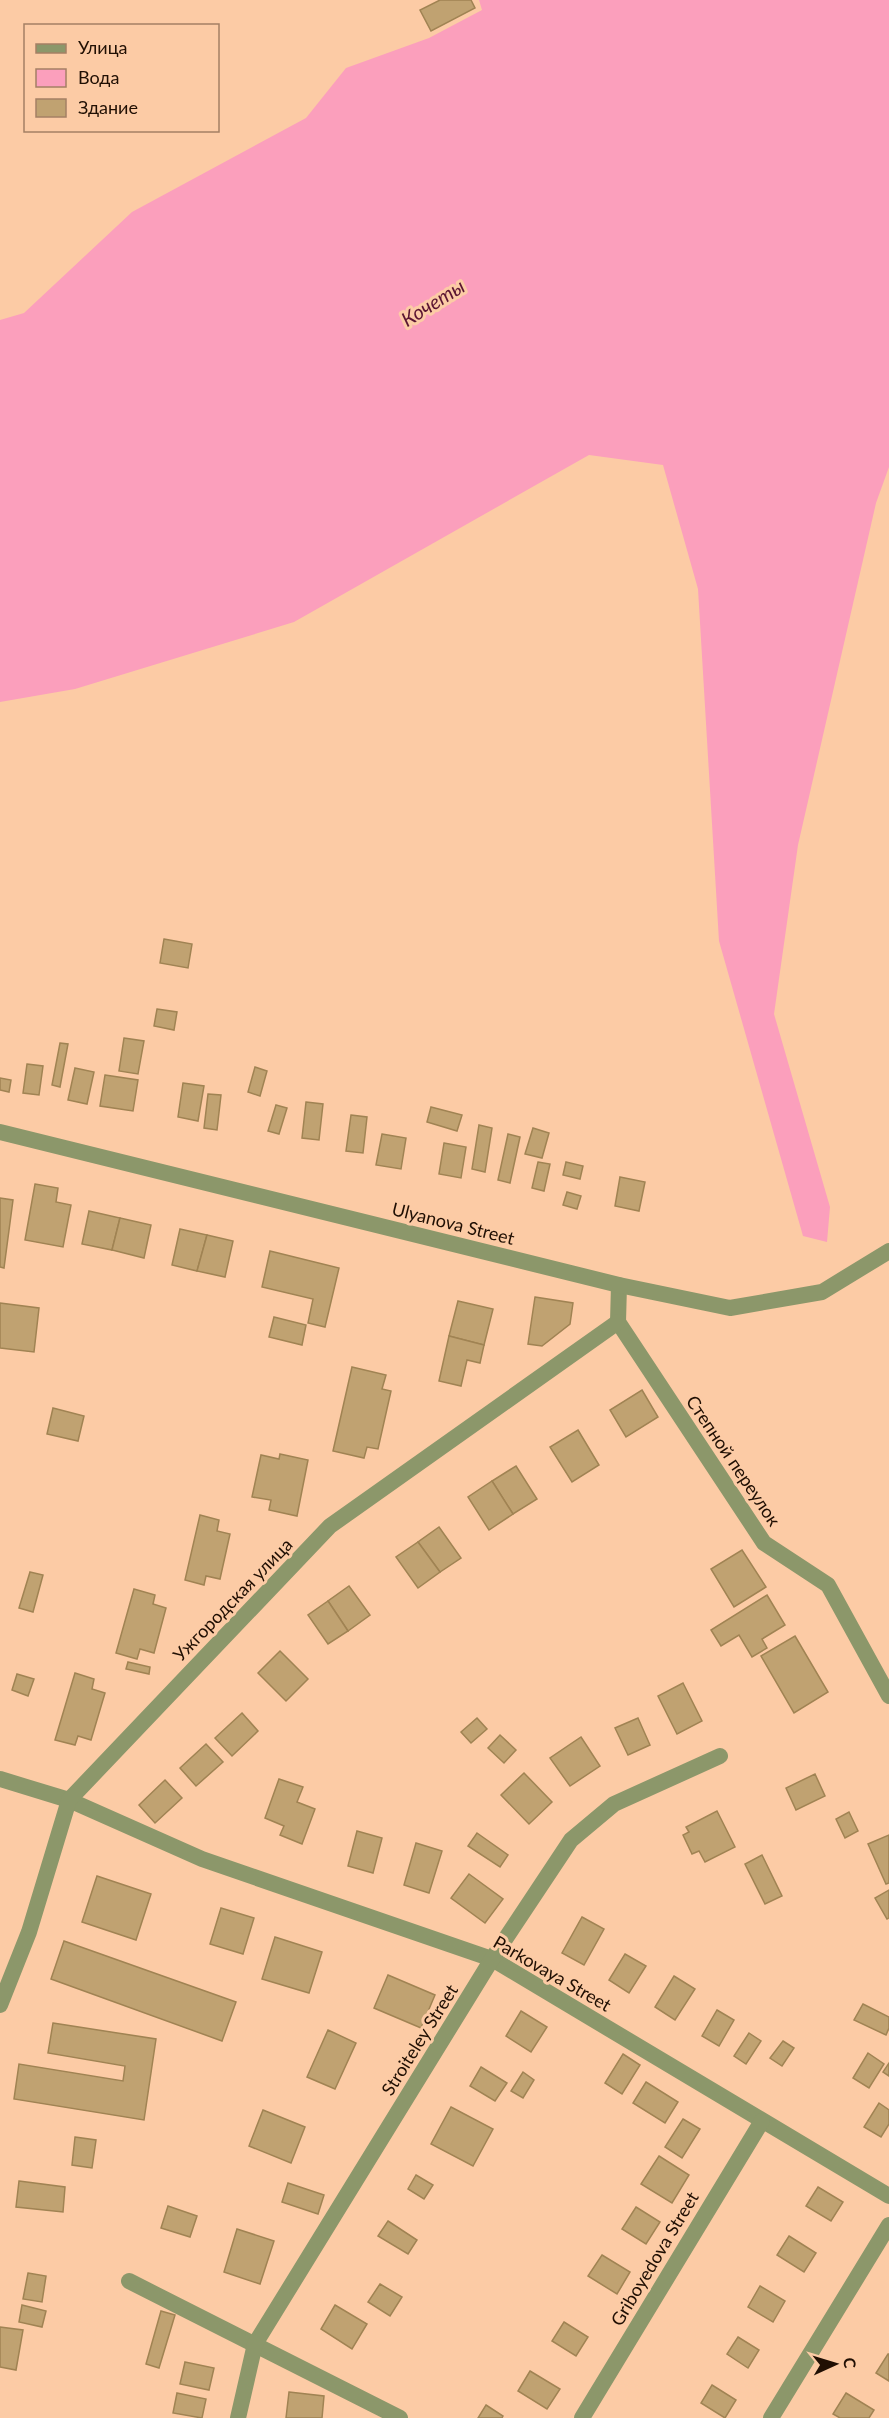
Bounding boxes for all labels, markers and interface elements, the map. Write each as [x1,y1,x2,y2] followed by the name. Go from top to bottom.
[24,24,219,132] legend
[78,36,128,58] text: Улица
[78,66,119,88] text: Вода
[78,96,138,118] text: Здание
[396,273,469,331] water label: Кочеты
[390,1197,517,1249] street label: Ulyanova Street
[682,1391,786,1531] street label: Степной переулок
[168,1533,297,1665] street label: Ужгородская улица
[490,1930,616,2016] street label: Parkovaya Street
[376,1979,462,2099] street label: Stroiteley Street
[605,2187,703,2330] street label: Griboyedova Street
[805,2334,865,2394] north arrow
[841,2357,860,2369] text: С

